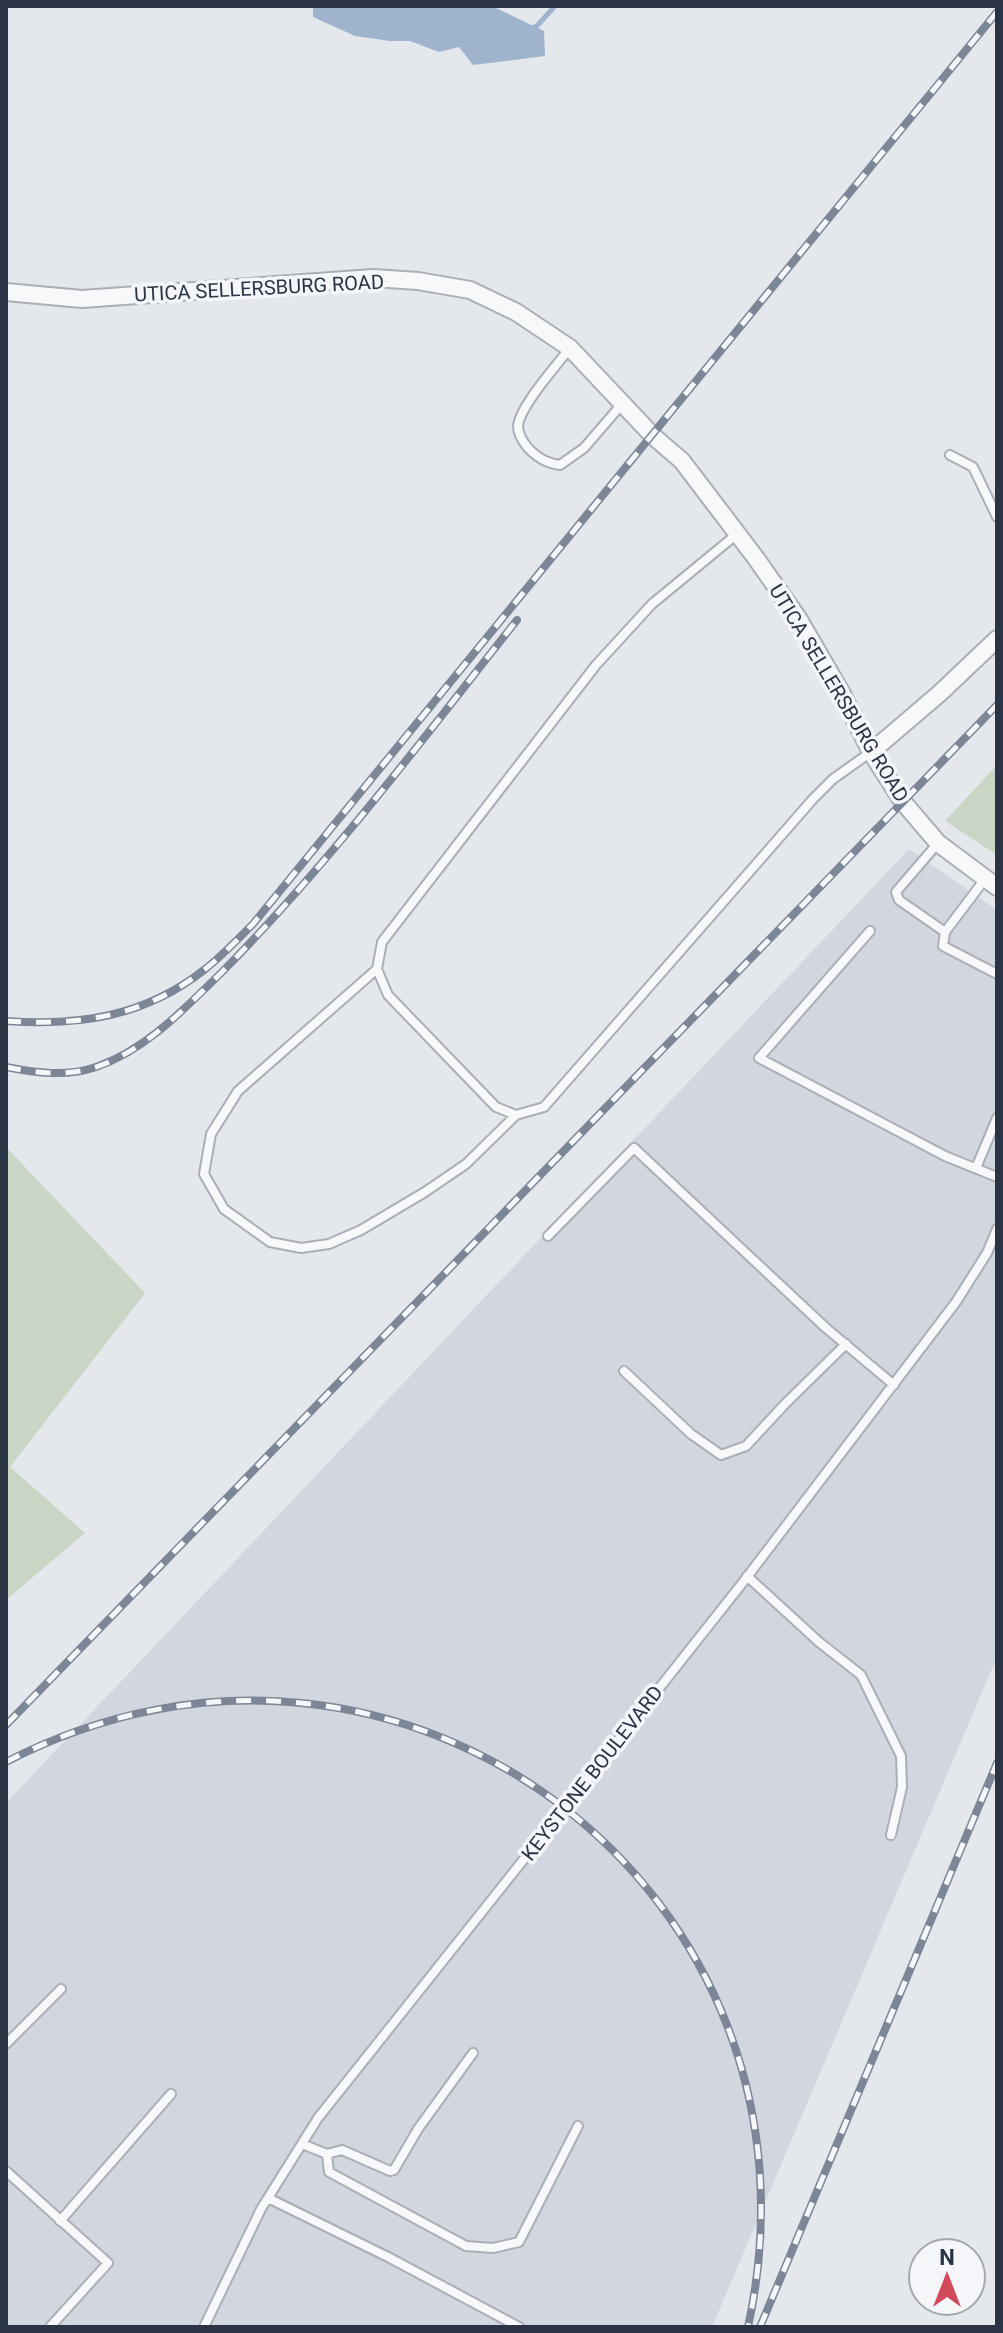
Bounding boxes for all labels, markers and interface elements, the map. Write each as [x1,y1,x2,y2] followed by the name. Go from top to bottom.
[133,269,385,307] street label: UTICA SELLERSBURG ROAD
[764,580,914,806] street label: UTICA SELLERSBURG ROAD
[516,1681,668,1865] street label: KEYSTONE BOULEVARD
[907,2237,987,2317] north arrow
[939,2245,955,2270] text: N

